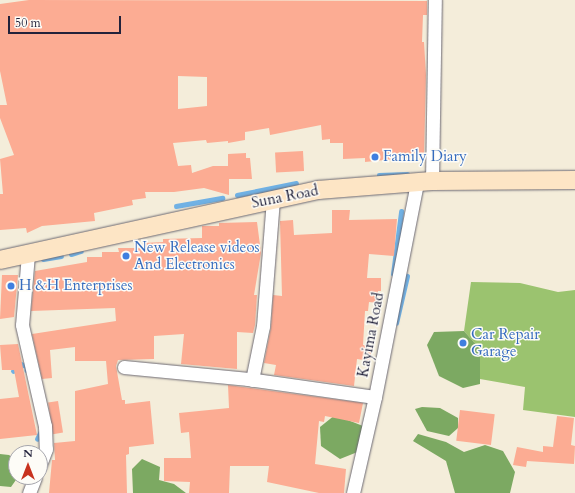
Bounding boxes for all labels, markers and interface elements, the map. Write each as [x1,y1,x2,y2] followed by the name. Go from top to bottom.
[10,8,123,34] scale bar
[15,15,41,31] text: 50 m
[383,148,467,166] place label: Family Diary
[370,152,380,162] marker: Family Diary
[250,182,320,212] street label: Suna Road
[134,238,260,273] place label: New Release videos And Electronics
[121,251,131,261] marker: New Release videos And Electronics
[19,277,133,295] place label: H &H Enterprises
[6,281,16,291] marker: H &H Enterprises
[354,291,388,379] street label: Kayima Road
[471,325,540,360] place label: Car Repair Garage
[458,338,468,348] marker: Car Repair Garage
[8,445,48,485] north arrow
[23,446,33,461] text: N

